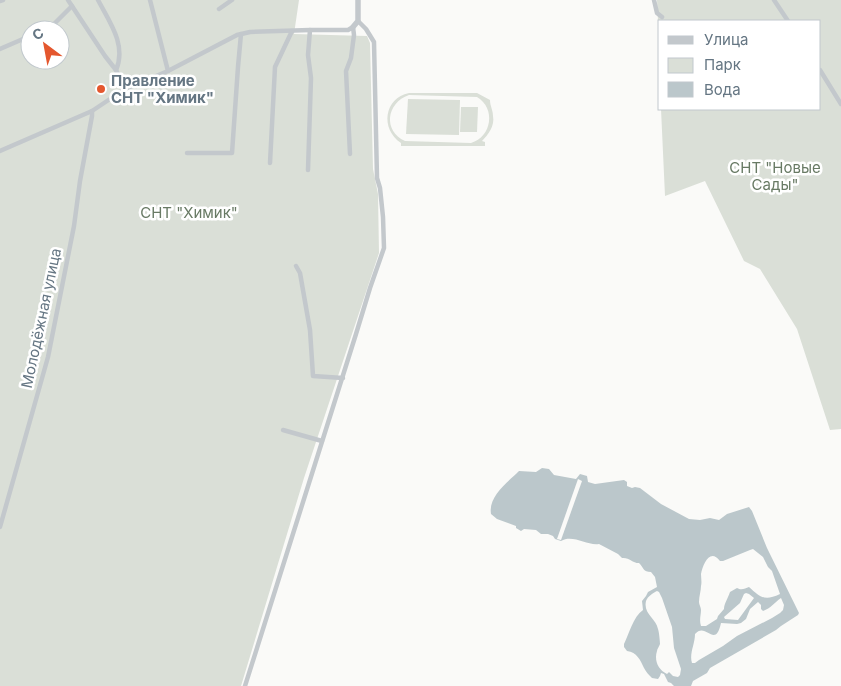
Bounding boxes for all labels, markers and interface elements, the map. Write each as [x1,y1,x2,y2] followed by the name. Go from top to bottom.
[20,20,70,70] north arrow
[658,20,821,110] legend
[29,24,47,44] text: С
[704,30,748,49] text: Улица
[704,55,741,74] text: Парк
[111,71,214,107] place label: Правление СНТ "Химик"
[704,80,741,99] text: Вода
[95,83,107,95] marker: Правление СНТ "Химик"
[729,158,821,194] park label: СНТ "Новые Сады"
[140,203,238,222] park label: СНТ "Химик"
[17,246,65,390] street label: Молодёжная улица

